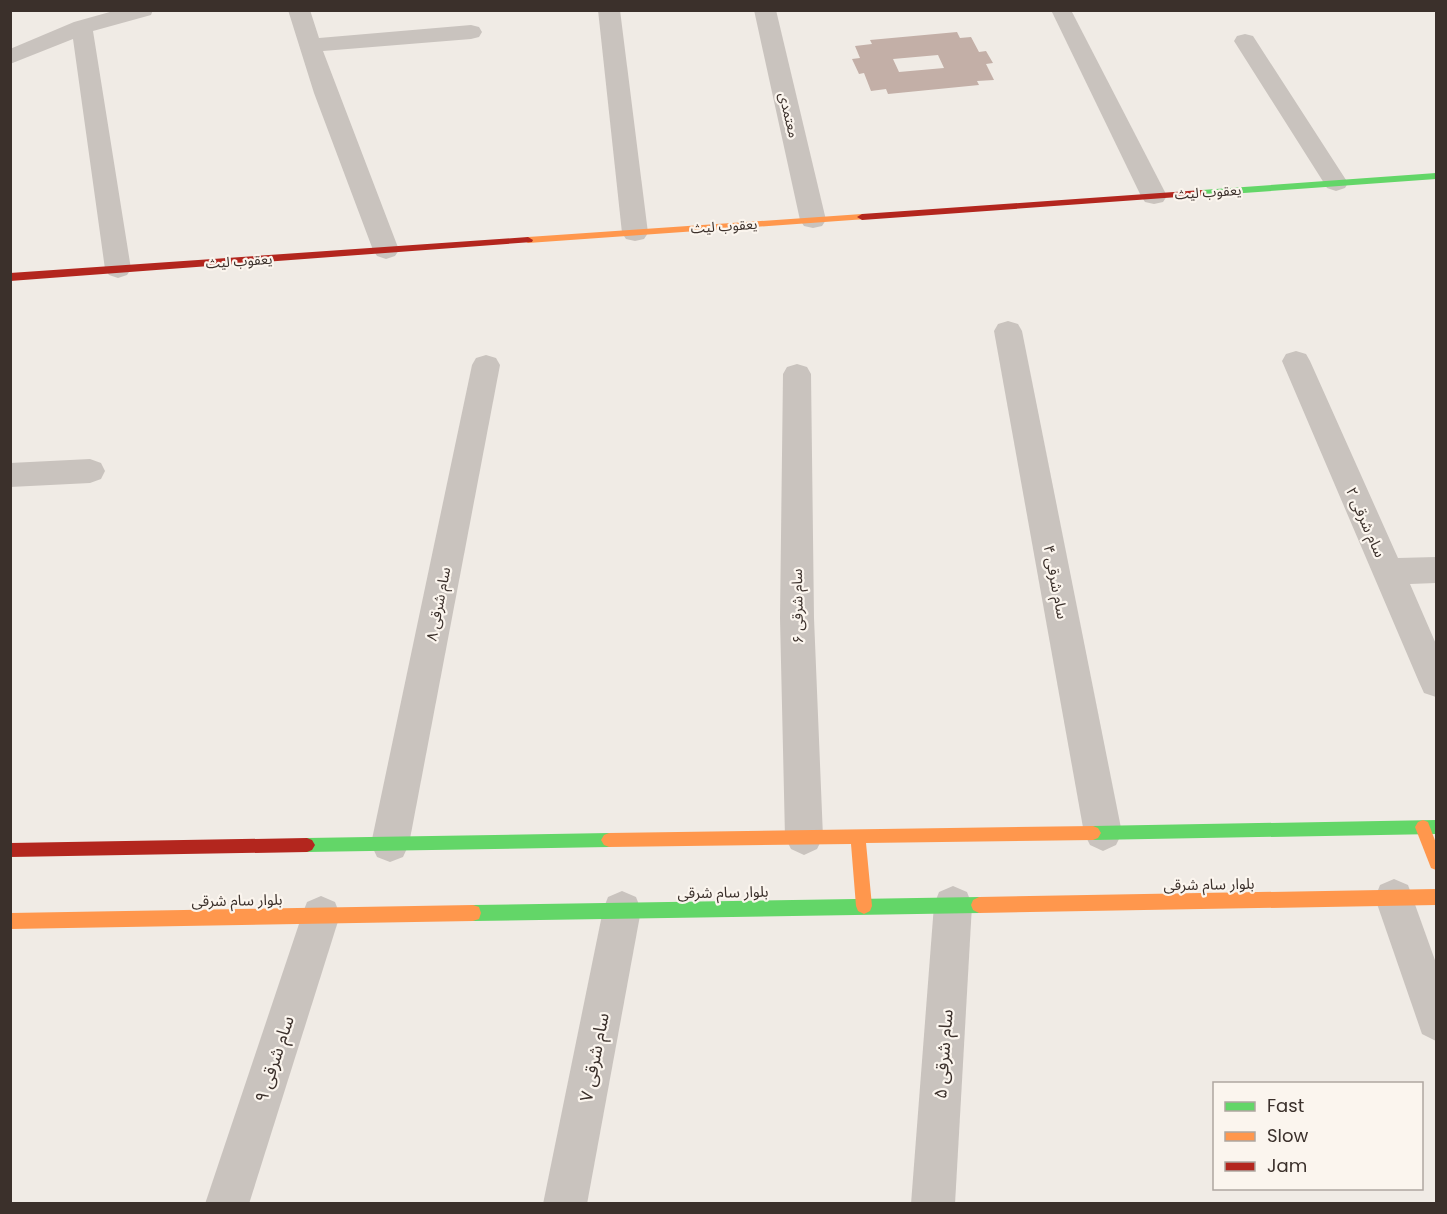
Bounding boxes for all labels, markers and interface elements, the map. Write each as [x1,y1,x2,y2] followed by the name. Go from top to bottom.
[774,90,804,140] street label: معتمدی
[1174,180,1242,204] street label: یعقوب لیث
[690,214,758,238] street label: یعقوب لیث
[205,249,273,273] street label: یعقوب لیث
[1340,483,1391,561] street label: سام شرقی ۲
[1038,543,1074,621] street label: سام شرقی ۴
[421,565,456,643] street label: سام شرقی ۸
[786,568,809,644] street label: سام شرقی ۶
[1163,873,1255,896] street label: بلوار سام شرقی
[677,881,769,904] street label: بلوار سام شرقی
[191,889,283,912] street label: بلوار سام شرقی
[927,1008,961,1100] street label: سام شرقی ۵
[573,1010,617,1104] street label: سام شرقی ۷
[248,1012,302,1106] street label: سام شرقی ۹
[1213,1082,1423,1190] legend
[1267,1093,1304,1118] text: Fast
[1267,1123,1309,1148] text: Slow
[1267,1153,1307,1178] text: Jam

